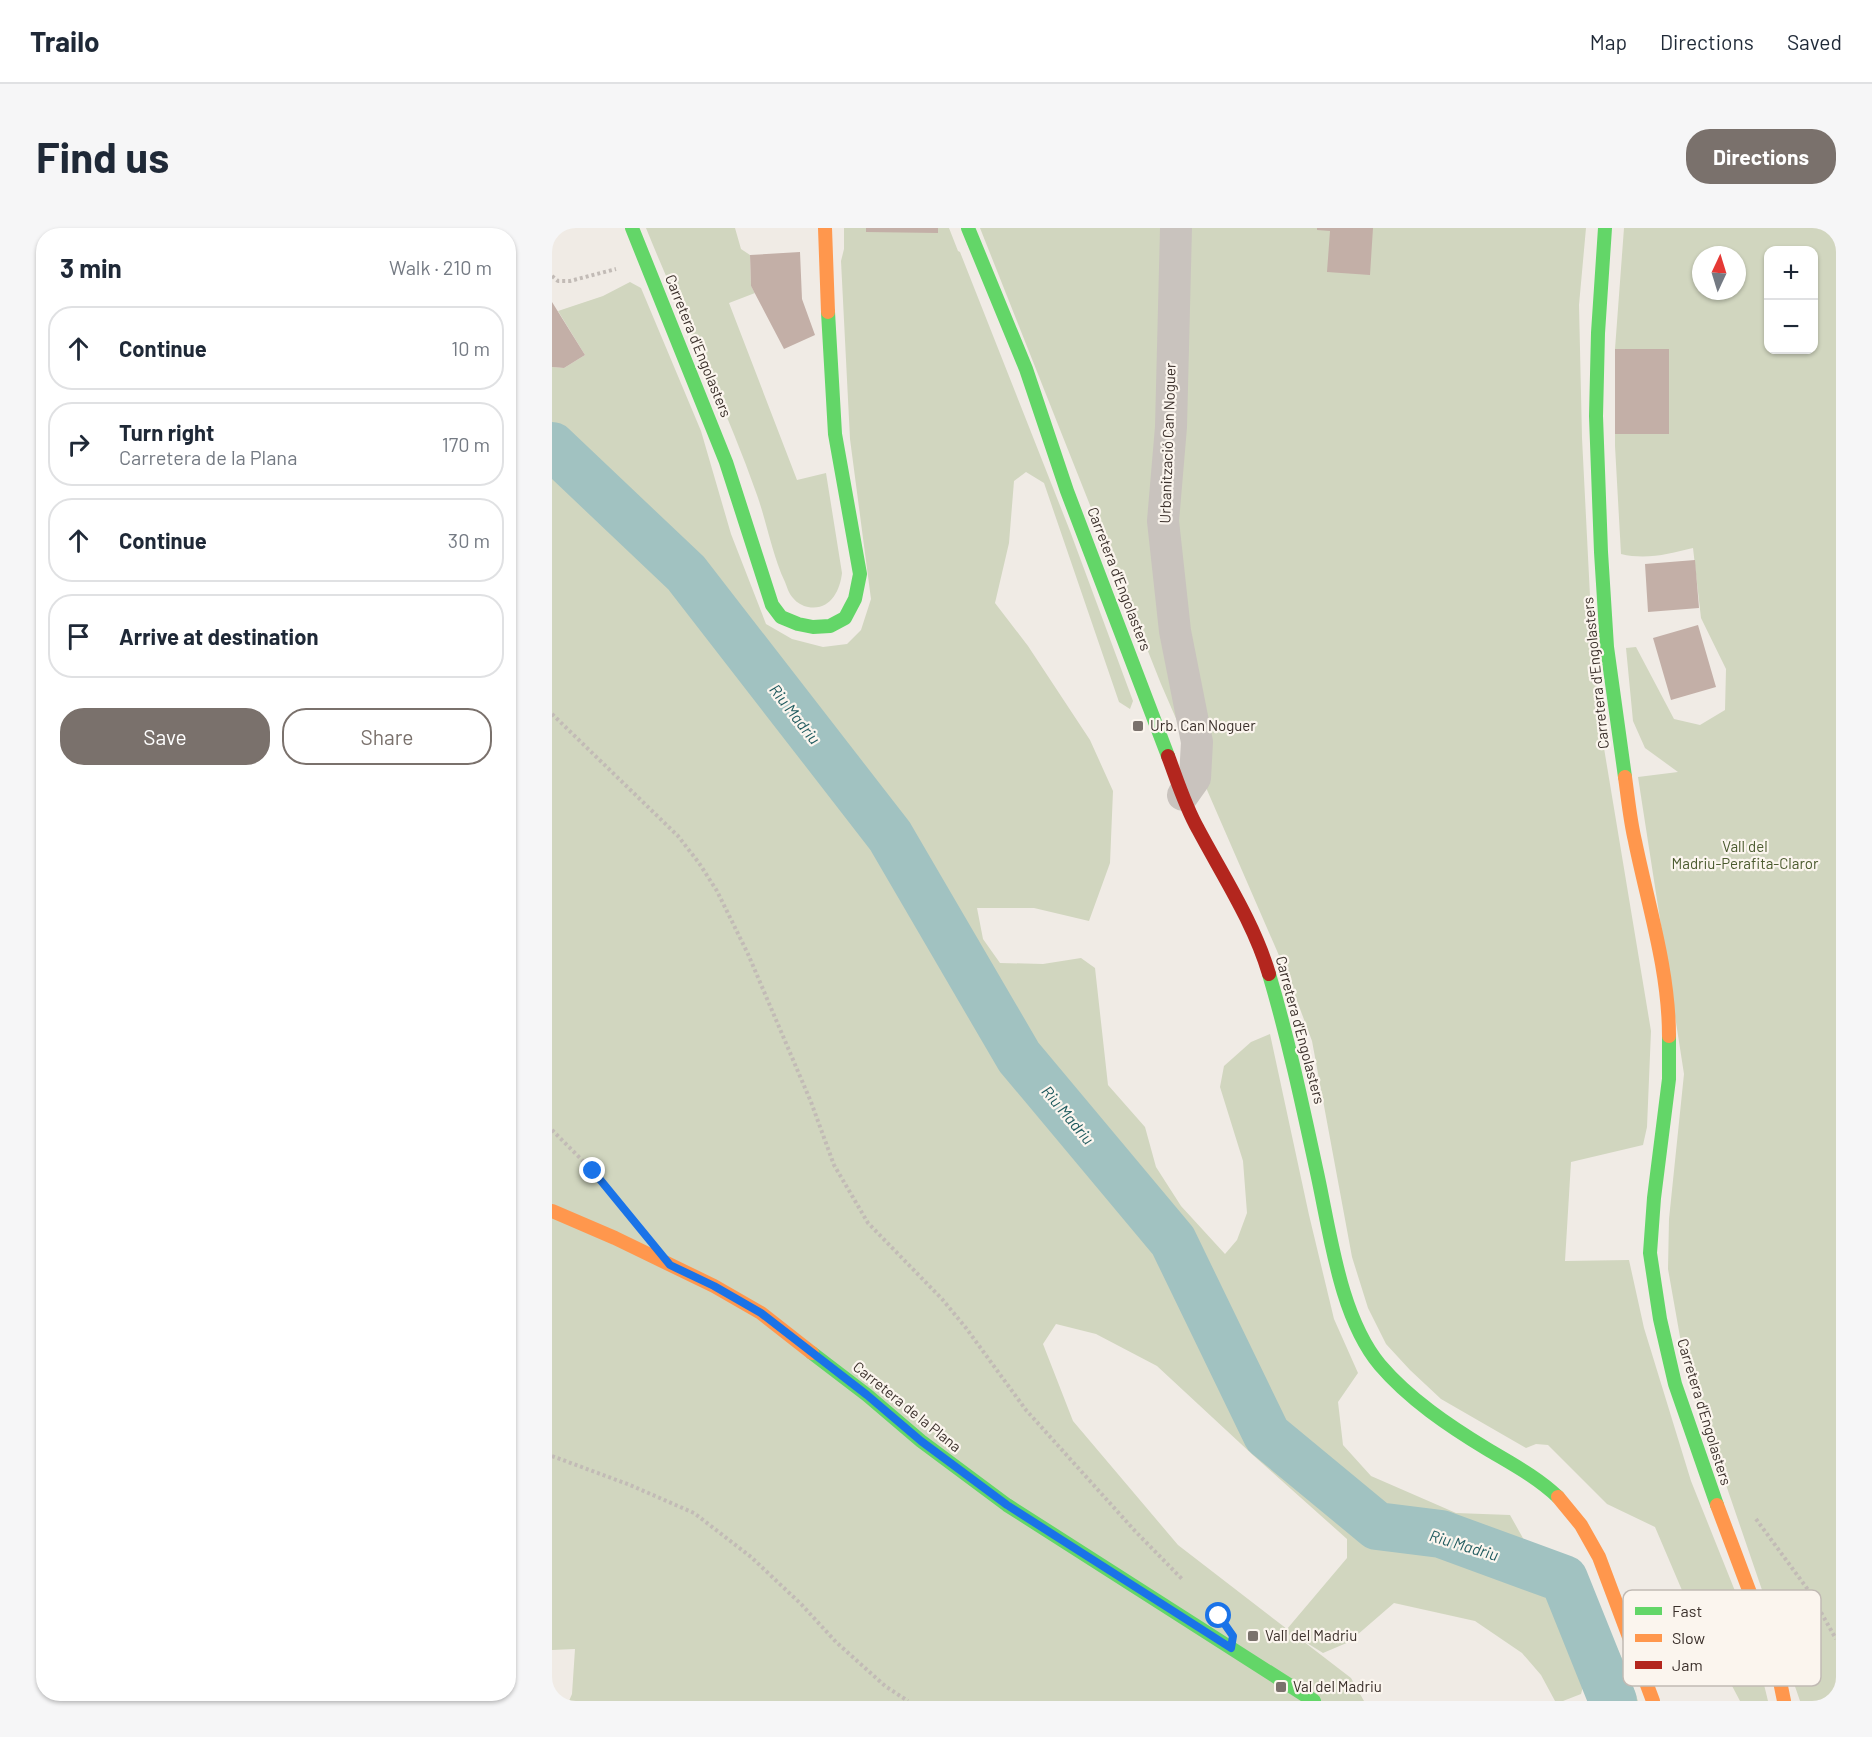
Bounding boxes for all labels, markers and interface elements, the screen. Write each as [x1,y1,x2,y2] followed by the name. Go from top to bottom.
[30,24,100,58] text: Trailo
[1590,29,1627,54] text: Map
[1660,29,1754,54] text: Directions
[1787,29,1842,54] text: Saved
[1686,129,1836,184] button: Directions
[36,131,169,181] text: Find us
[1692,246,1746,300] north arrow
[1764,246,1818,354] map controls
[1764,246,1818,300] button: +
[60,252,122,283] text: 3 min
[389,255,492,279] text: Walk · 210 m
[662,272,736,420] street label: Carretera d'Engolasters
[1764,300,1818,354] button: −
[62,332,95,365] icon: ahead
[119,335,207,361] text: Continue
[451,336,490,360] text: 10 m
[1155,362,1179,524] street label: Urbanització Can Noguer
[119,419,214,445] text: Turn right
[62,428,95,461] icon: right
[442,432,490,456] text: 170 m
[119,445,297,469] text: Carretera de la Plana
[1084,504,1156,653] street label: Carretera d'Engolasters
[62,524,95,557] icon: ahead
[119,527,207,553] text: Continue
[448,528,490,552] text: 30 m
[1578,596,1612,750] street label: Carretera d'Engolasters
[62,620,95,653] icon: arrive
[119,623,318,649] text: Arrive at destination
[766,680,825,747] water label: Riu Madriu
[60,708,270,765] button: Save
[282,708,492,765] button: Share
[1150,716,1256,734] place label: Urb. Can Noguer
[1131,719,1145,733] marker: Urb. Can Noguer
[1672,837,1819,872] park label: Vall del Madriu-Perafita-Claror
[1273,954,1329,1106] street label: Carretera d'Engolasters
[1038,1081,1098,1148] water label: Riu Madriu
[579,1157,605,1183] route end
[1674,1336,1736,1487] street label: Carretera d'Engolasters
[850,1357,965,1455] street label: Carretera de la Plana
[1427,1525,1501,1564] water label: Riu Madriu
[1623,1590,1821,1686] legend
[1672,1601,1702,1620] text: Fast
[1205,1602,1231,1628] route start
[1265,1626,1357,1644] place label: Vall del Madriu
[1672,1628,1705,1647] text: Slow
[1246,1629,1260,1643] marker: Vall del Madriu
[1672,1655,1703,1674] text: Jam
[1293,1677,1382,1695] place label: Val del Madriu
[1274,1680,1288,1694] marker: Val del Madriu

